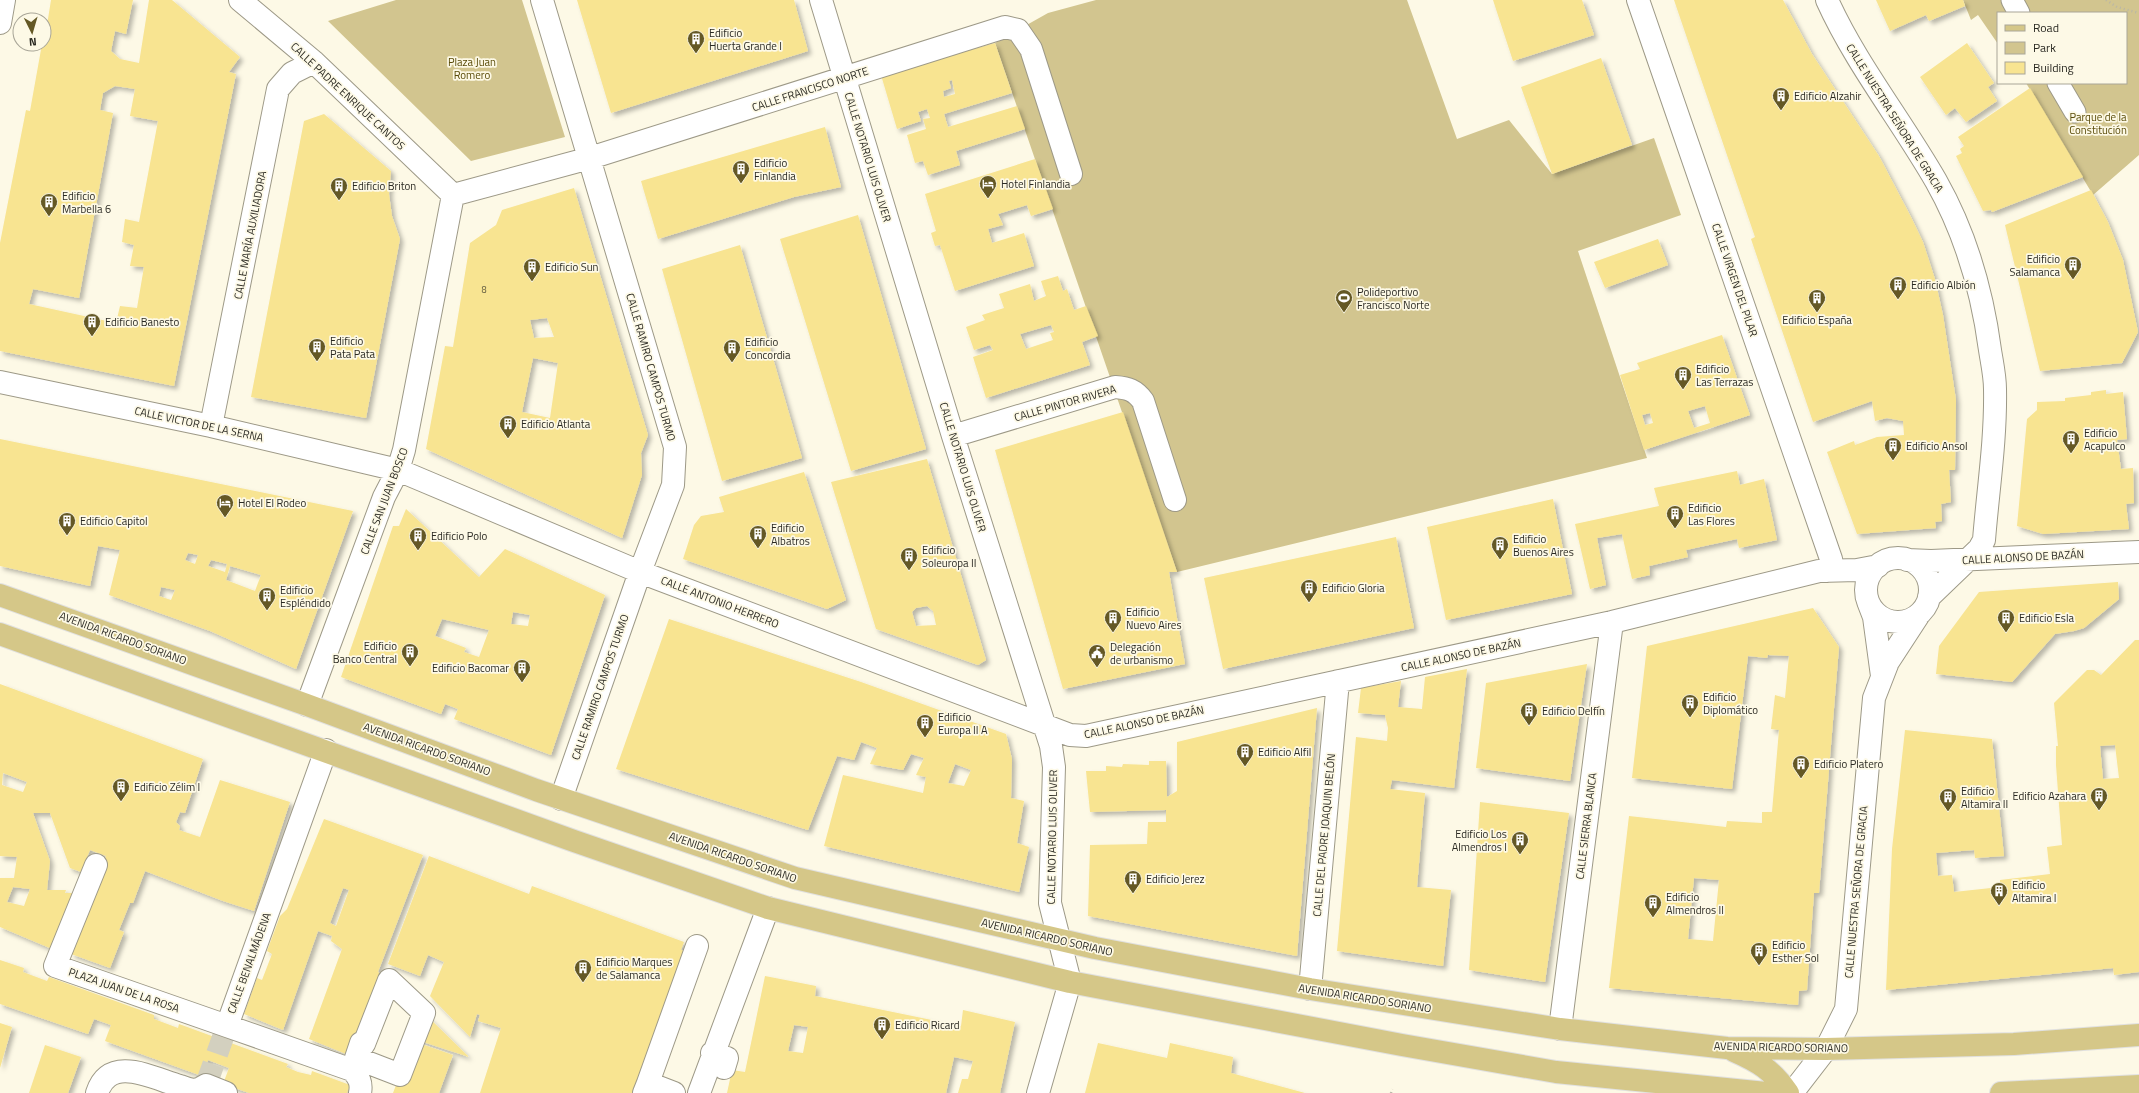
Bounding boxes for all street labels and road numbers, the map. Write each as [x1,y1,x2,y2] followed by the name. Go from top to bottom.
[287,39,409,153] street label: CALLE PADRE ENRIQUE CANTOS
[1842,41,1948,196] street label: CALLE NUESTRA SEÑORA DE GRACIA
[750,63,870,115] street label: CALLE FRANCISCO NORTE
[841,90,895,224] street label: CALLE NOTARIO LUIS OLIVER
[230,169,270,301] street label: CALLE MARÍA AUXILIADORA
[1708,221,1762,339] street label: CALLE VIRGEN DEL PILAR
[622,291,680,443] street label: CALLE RAMIRO CAMPOS TURMO
[1012,381,1118,425] street label: CALLE PINTOR RIVERA
[936,400,990,534] street label: CALLE NOTARIO LUIS OLIVER
[133,403,265,446] street label: CALLE VICTOR DE LA SERNA
[356,445,412,557] street label: CALLE SAN JUAN BOSCO
[1962,546,2084,568] street label: CALLE ALONSO DE BAZÁN
[659,572,781,632] street label: CALLE ANTONIO HERRERO
[57,608,189,668] street label: AVENIDA RICARDO SORIANO
[567,612,633,762] street label: CALLE RAMIRO CAMPOS TURMO
[1400,634,1522,676] street label: CALLE ALONSO DE BAZÁN
[1083,701,1205,743] street label: CALLE ALONSO DE BAZÁN
[361,719,493,779] street label: AVENIDA RICARDO SORIANO
[1309,753,1339,917] street label: CALLE DEL PADRE JOAQUIN BELÓN
[1043,769,1061,905] street label: CALLE NOTARIO LUIS OLIVER
[1572,771,1601,880] street label: CALLE SIERRA BLANCA
[1841,805,1872,979] street label: CALLE NUESTRA SEÑORA DE GRACIA
[667,828,799,886] street label: AVENIDA RICARDO SORIANO
[223,910,275,1016] street label: CALLE BENALMÁDENA
[980,914,1114,960] street label: AVENIDA RICARDO SORIANO
[67,964,182,1017] street label: PLAZA JUAN DE LA ROSA
[1297,980,1433,1016] street label: AVENIDA RICARDO SORIANO
[1714,1038,1848,1056] street label: AVENIDA RICARDO SORIANO

